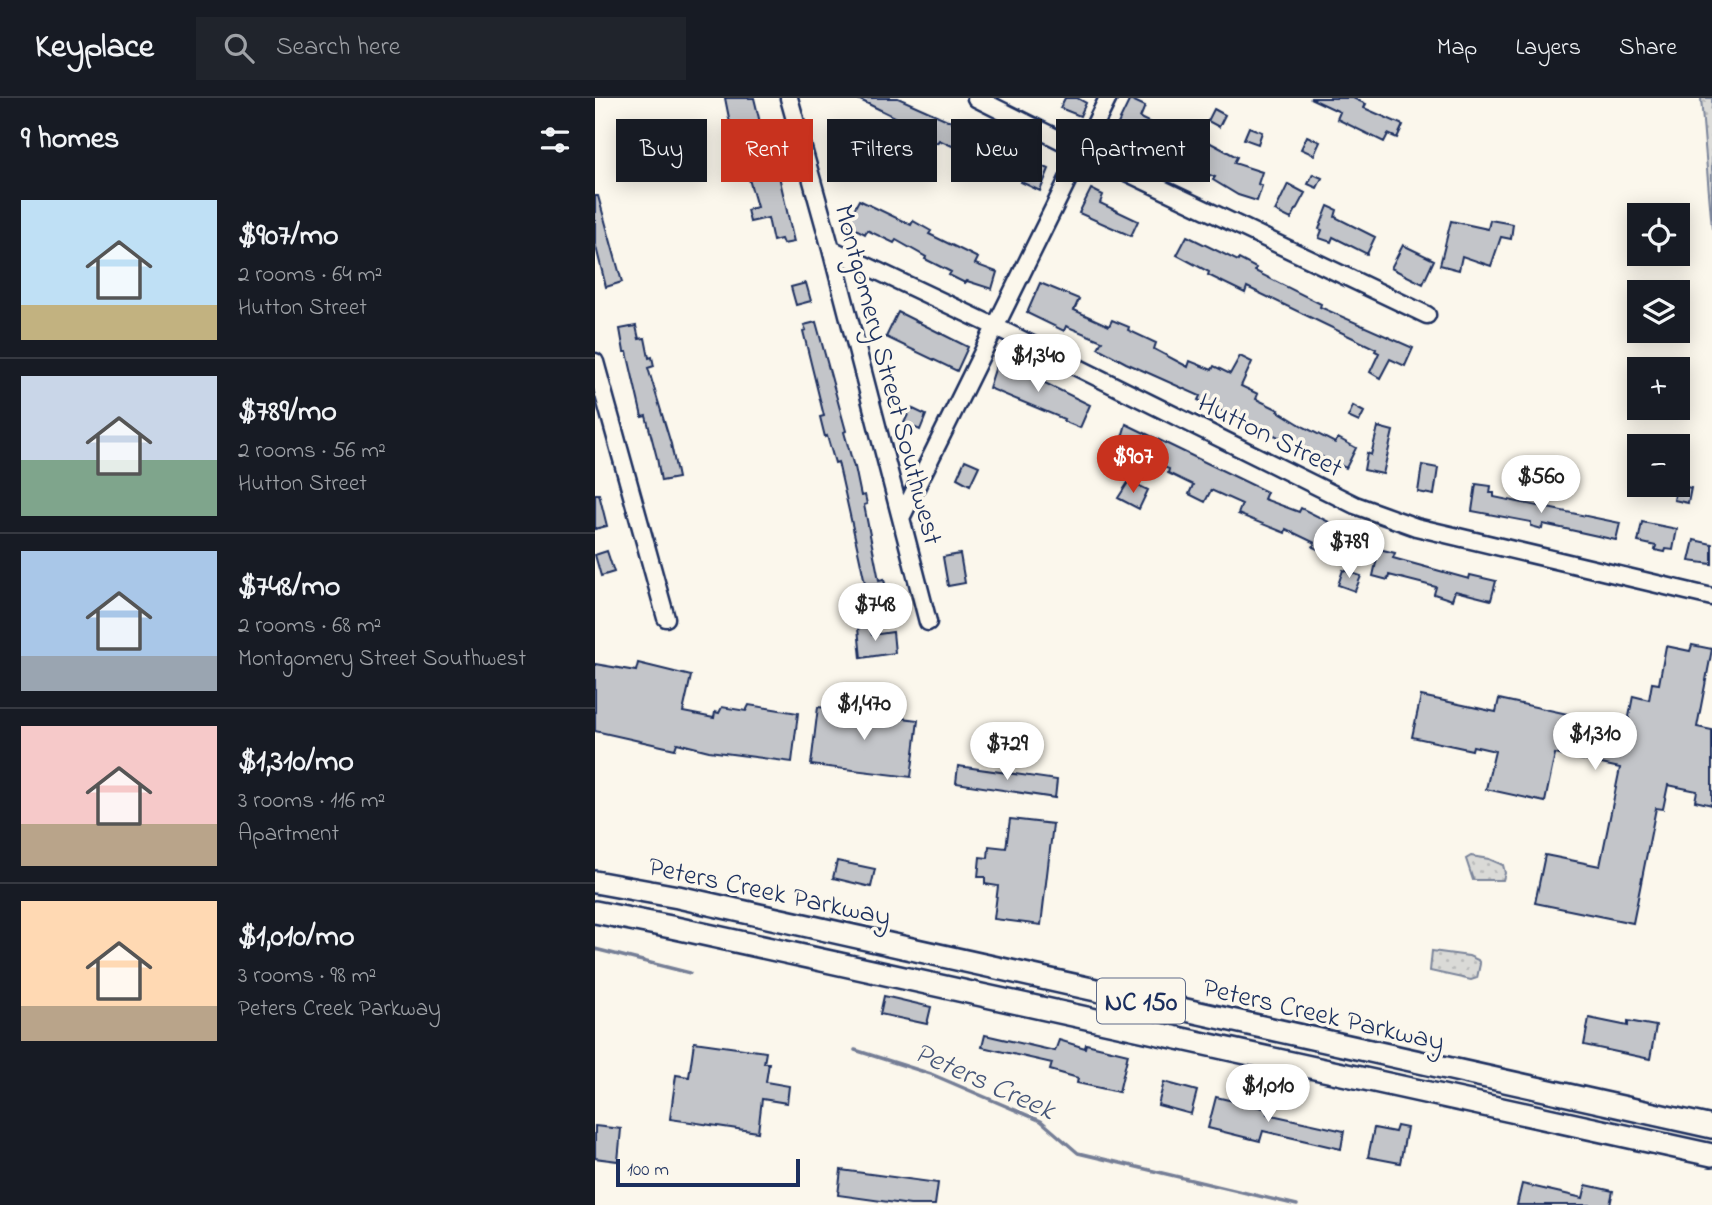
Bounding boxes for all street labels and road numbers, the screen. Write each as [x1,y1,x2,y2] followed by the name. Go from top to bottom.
[821,200,952,550] street label: Montgomery Street Southwest
[1190,384,1349,490] street label: Hutton Street
[644,848,894,939] street label: Peters Creek Parkway
[1198,969,1448,1064] street label: Peters Creek Parkway
[1097,978,1185,1024] road number: NC 150

